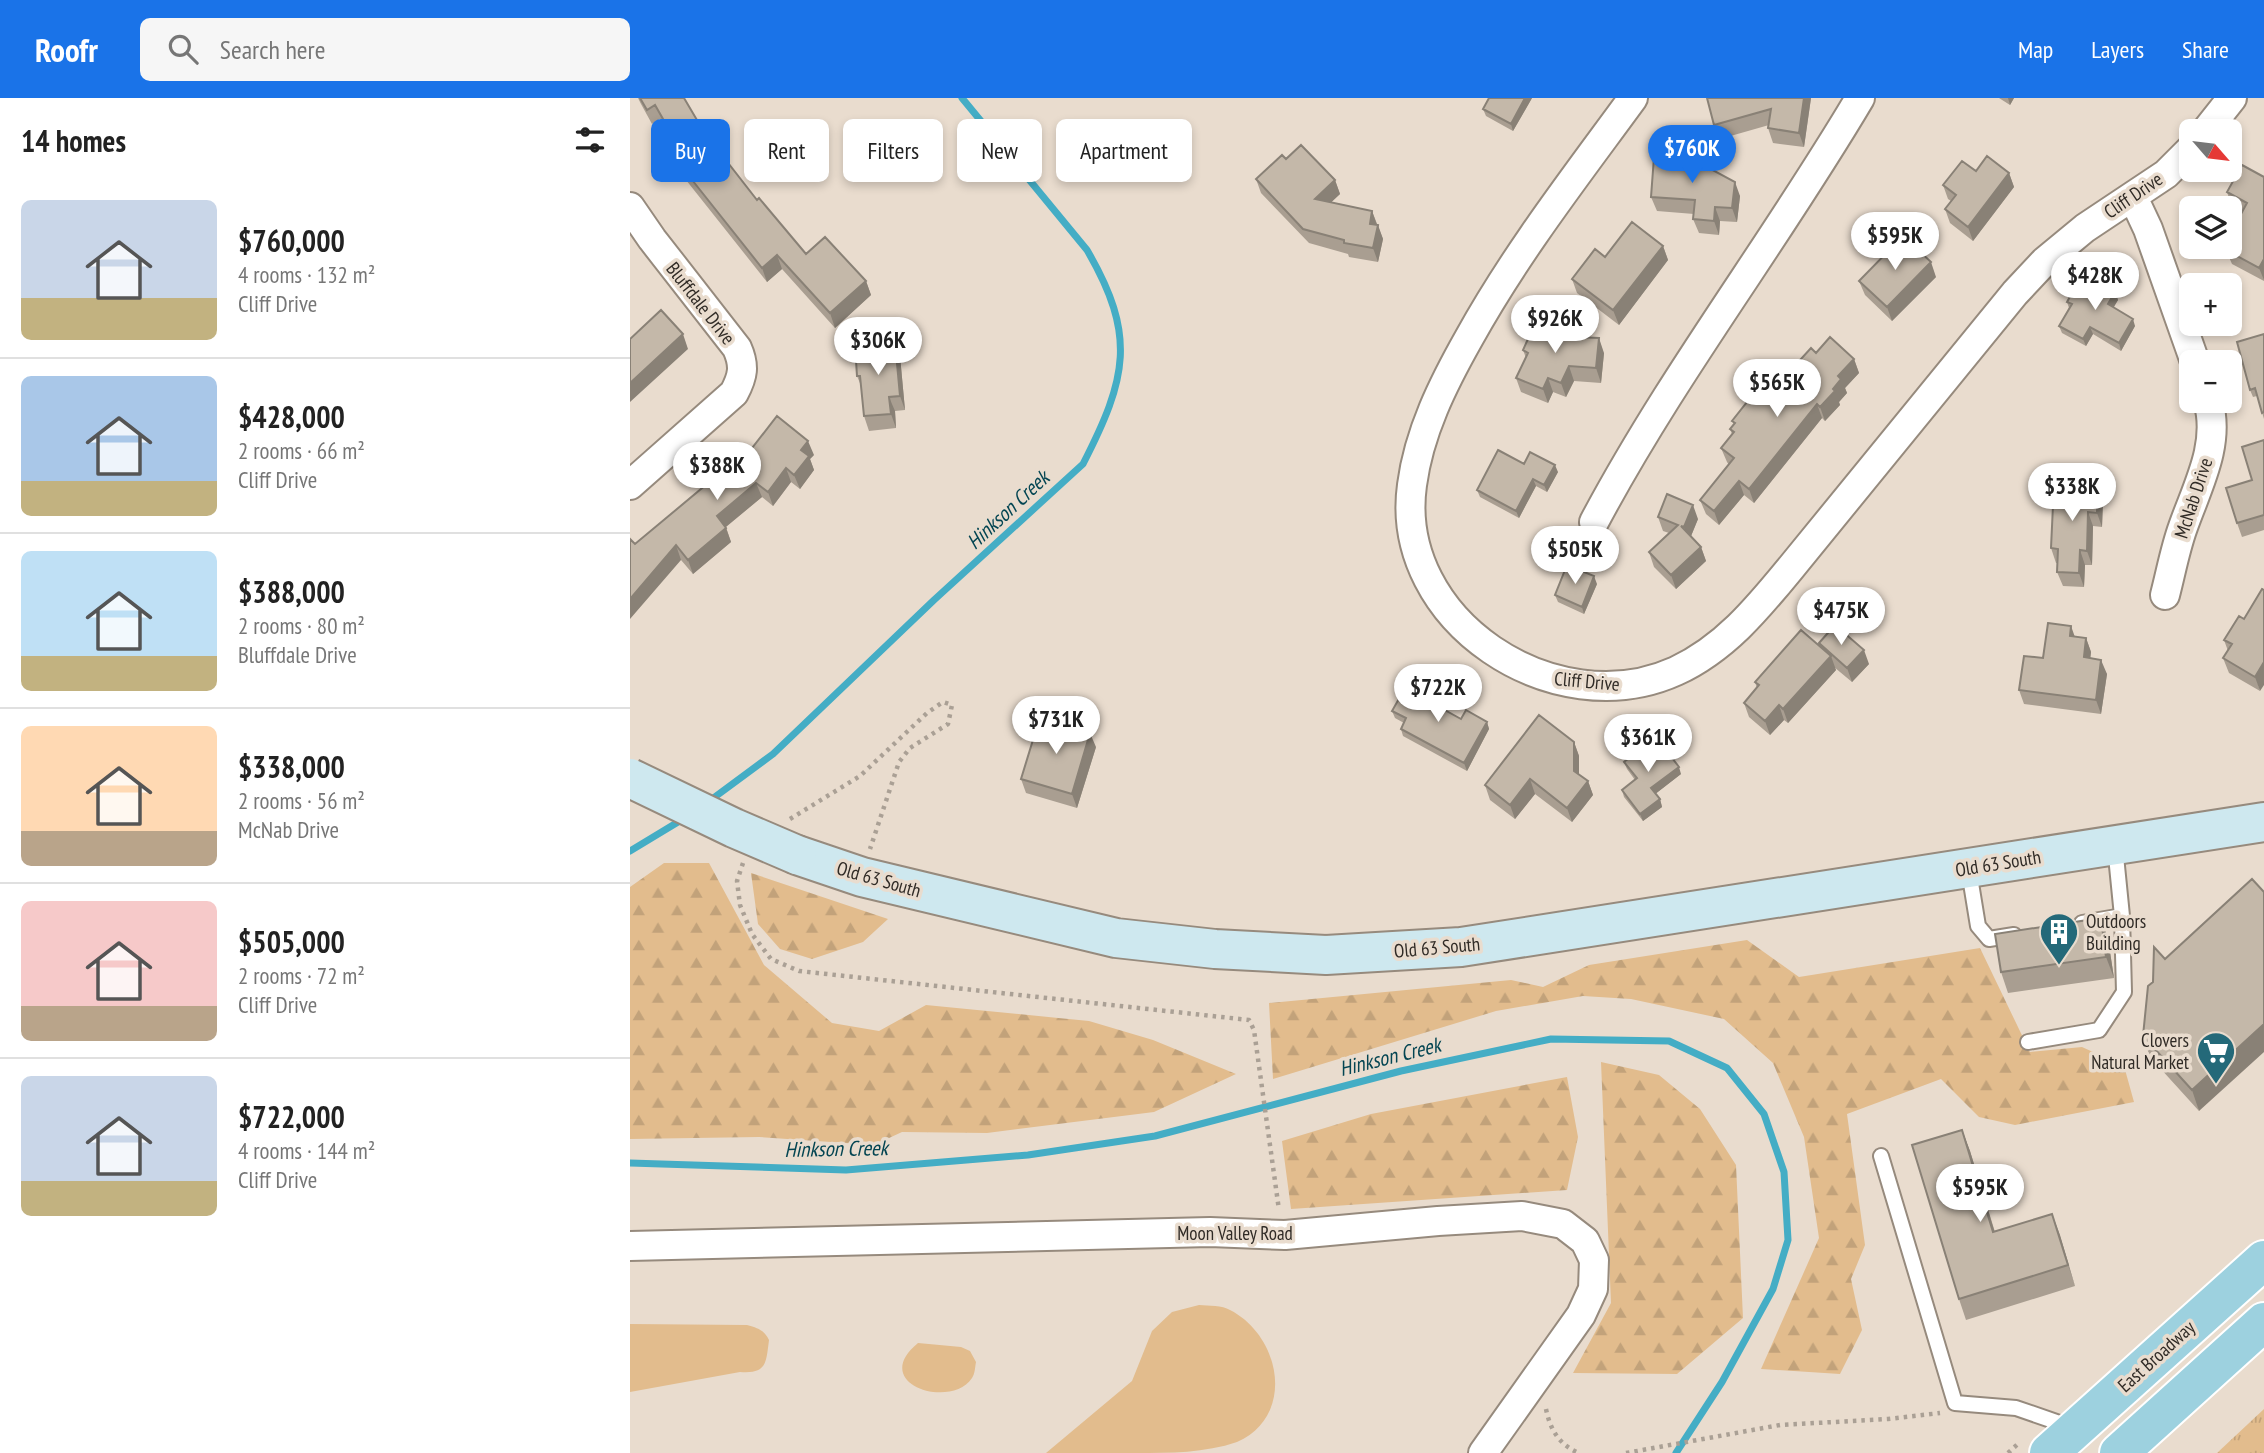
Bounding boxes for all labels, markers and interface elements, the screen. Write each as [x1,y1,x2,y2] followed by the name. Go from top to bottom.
[140,18,630,81] search box
[35,28,98,71] text: Roofr
[164,30,202,68] icon: search
[220,33,325,66] text: Search here
[2018,34,2053,65] text: Map
[2091,34,2144,65] text: Layers
[2182,34,2229,65] text: Share
[651,119,730,182] chip: Buy
[744,119,829,182] chip: Rent
[843,119,943,182] chip: Filters
[957,119,1042,182] chip: New
[1056,119,1192,182] chip: Apartment
[2179,119,2242,182] north arrow
[2179,119,2242,413] map controls
[21,121,126,160] text: 14 homes
[571,121,609,159] icon: filters
[1643,126,1741,185] pin: $760K
[1664,133,1720,162] text: $760K
[2099,167,2167,223] street label: Cliff Drive
[2179,196,2242,259] button: layers
[1846,212,1944,272] pin: $595K
[1867,220,1923,249] text: $595K
[238,221,345,260] text: $760,000
[77,228,161,312] icon: home
[2046,252,2144,312] pin: $428K
[661,257,741,349] street label: Bluffdale Drive
[238,260,375,289] text: 4 rooms · 132 m²
[2067,260,2123,289] text: $428K
[2179,273,2242,336] button: +
[238,289,317,318] text: Cliff Drive
[1506,296,1604,355] pin: $926K
[1527,303,1583,332] text: $926K
[829,317,927,377] pin: $306K
[850,325,906,354] text: $306K
[2179,350,2242,413] button: −
[1728,360,1826,419] pin: $565K
[1749,367,1805,396] text: $565K
[238,397,345,436] text: $428,000
[77,404,161,488] icon: home
[238,436,365,465] text: 2 rooms · 66 m²
[668,442,766,502] pin: $388K
[689,450,745,479] text: $388K
[2169,454,2217,541] street label: McNab Drive
[961,463,1057,555] water label: Hinkson Creek
[2023,464,2121,523] pin: $338K
[238,465,317,494] text: Cliff Drive
[2044,471,2100,500] text: $338K
[1526,526,1624,586] pin: $505K
[1547,534,1603,563] text: $505K
[238,572,345,611] text: $388,000
[77,579,161,663] icon: home
[1792,588,1890,647] pin: $475K
[1813,595,1869,624] text: $475K
[238,611,365,640] text: 2 rooms · 80 m²
[238,640,357,669] text: Bluffdale Drive
[1389,664,1487,724] pin: $722K
[1553,666,1621,696] street label: Cliff Drive
[1410,672,1466,701] text: $722K
[1007,696,1105,756] pin: $731K
[1028,704,1084,733] text: $731K
[1599,714,1697,774] pin: $361K
[1620,722,1676,751] text: $361K
[238,747,345,786] text: $338,000
[77,754,161,838] icon: home
[238,786,365,815] text: 2 rooms · 56 m²
[238,815,339,844] text: McNab Drive
[1953,844,2043,882] street label: Old 63 South
[834,856,924,902] street label: Old 63 South
[2086,909,2146,955] place label: Outdoors Building
[2038,911,2080,966] building icon: Outdoors Building
[238,922,345,961] text: $505,000
[77,929,161,1013] icon: home
[1393,931,1481,963] street label: Old 63 South
[238,961,365,990] text: 2 rooms · 72 m²
[238,990,317,1019] text: Cliff Drive
[2091,1028,2190,1074] place label: Clovers Natural Market
[1336,1030,1446,1082] water label: Hinkson Creek
[2195,1030,2237,1085] supermarket icon: Clovers Natural Market
[238,1097,345,1136] text: $722,000
[77,1104,161,1188] icon: home
[784,1134,891,1163] water label: Hinkson Creek
[238,1136,375,1165] text: 4 rooms · 144 m²
[1931,1164,2029,1224] pin: $595K
[238,1165,317,1194] text: Cliff Drive
[1952,1172,2008,1201] text: $595K
[1177,1221,1293,1245] street label: Moon Valley Road
[2112,1315,2200,1397] street label: East Broadway

